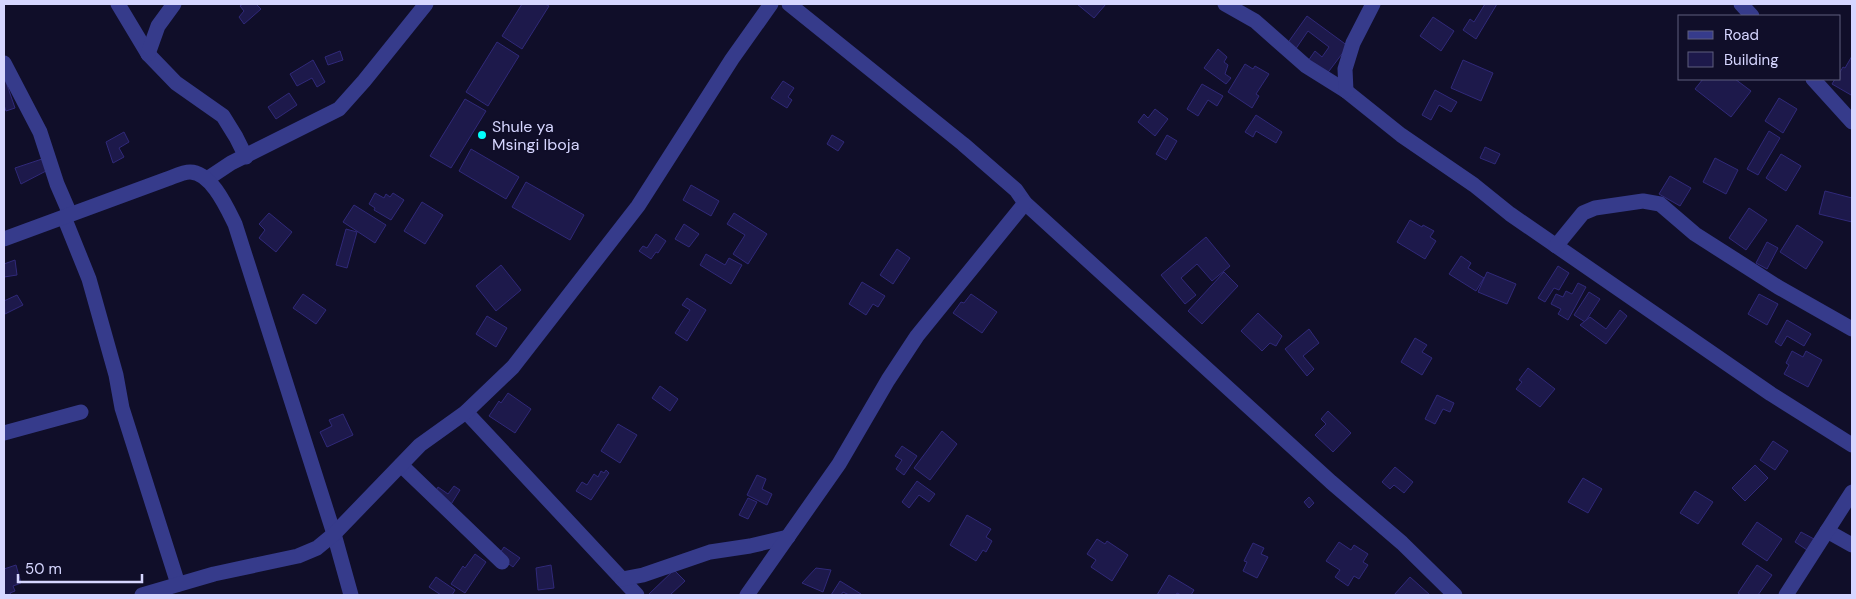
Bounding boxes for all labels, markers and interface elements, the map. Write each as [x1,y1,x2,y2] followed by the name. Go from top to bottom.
[1678,15,1841,80] legend
[1724,25,1759,45] text: Road
[1724,50,1779,70] text: Building
[492,116,579,155] place label: Shule ya Msingi Iboja
[476,129,488,141] marker: Shule ya Msingi Iboja
[18,552,141,584] scale bar
[25,559,62,579] text: 50 m

